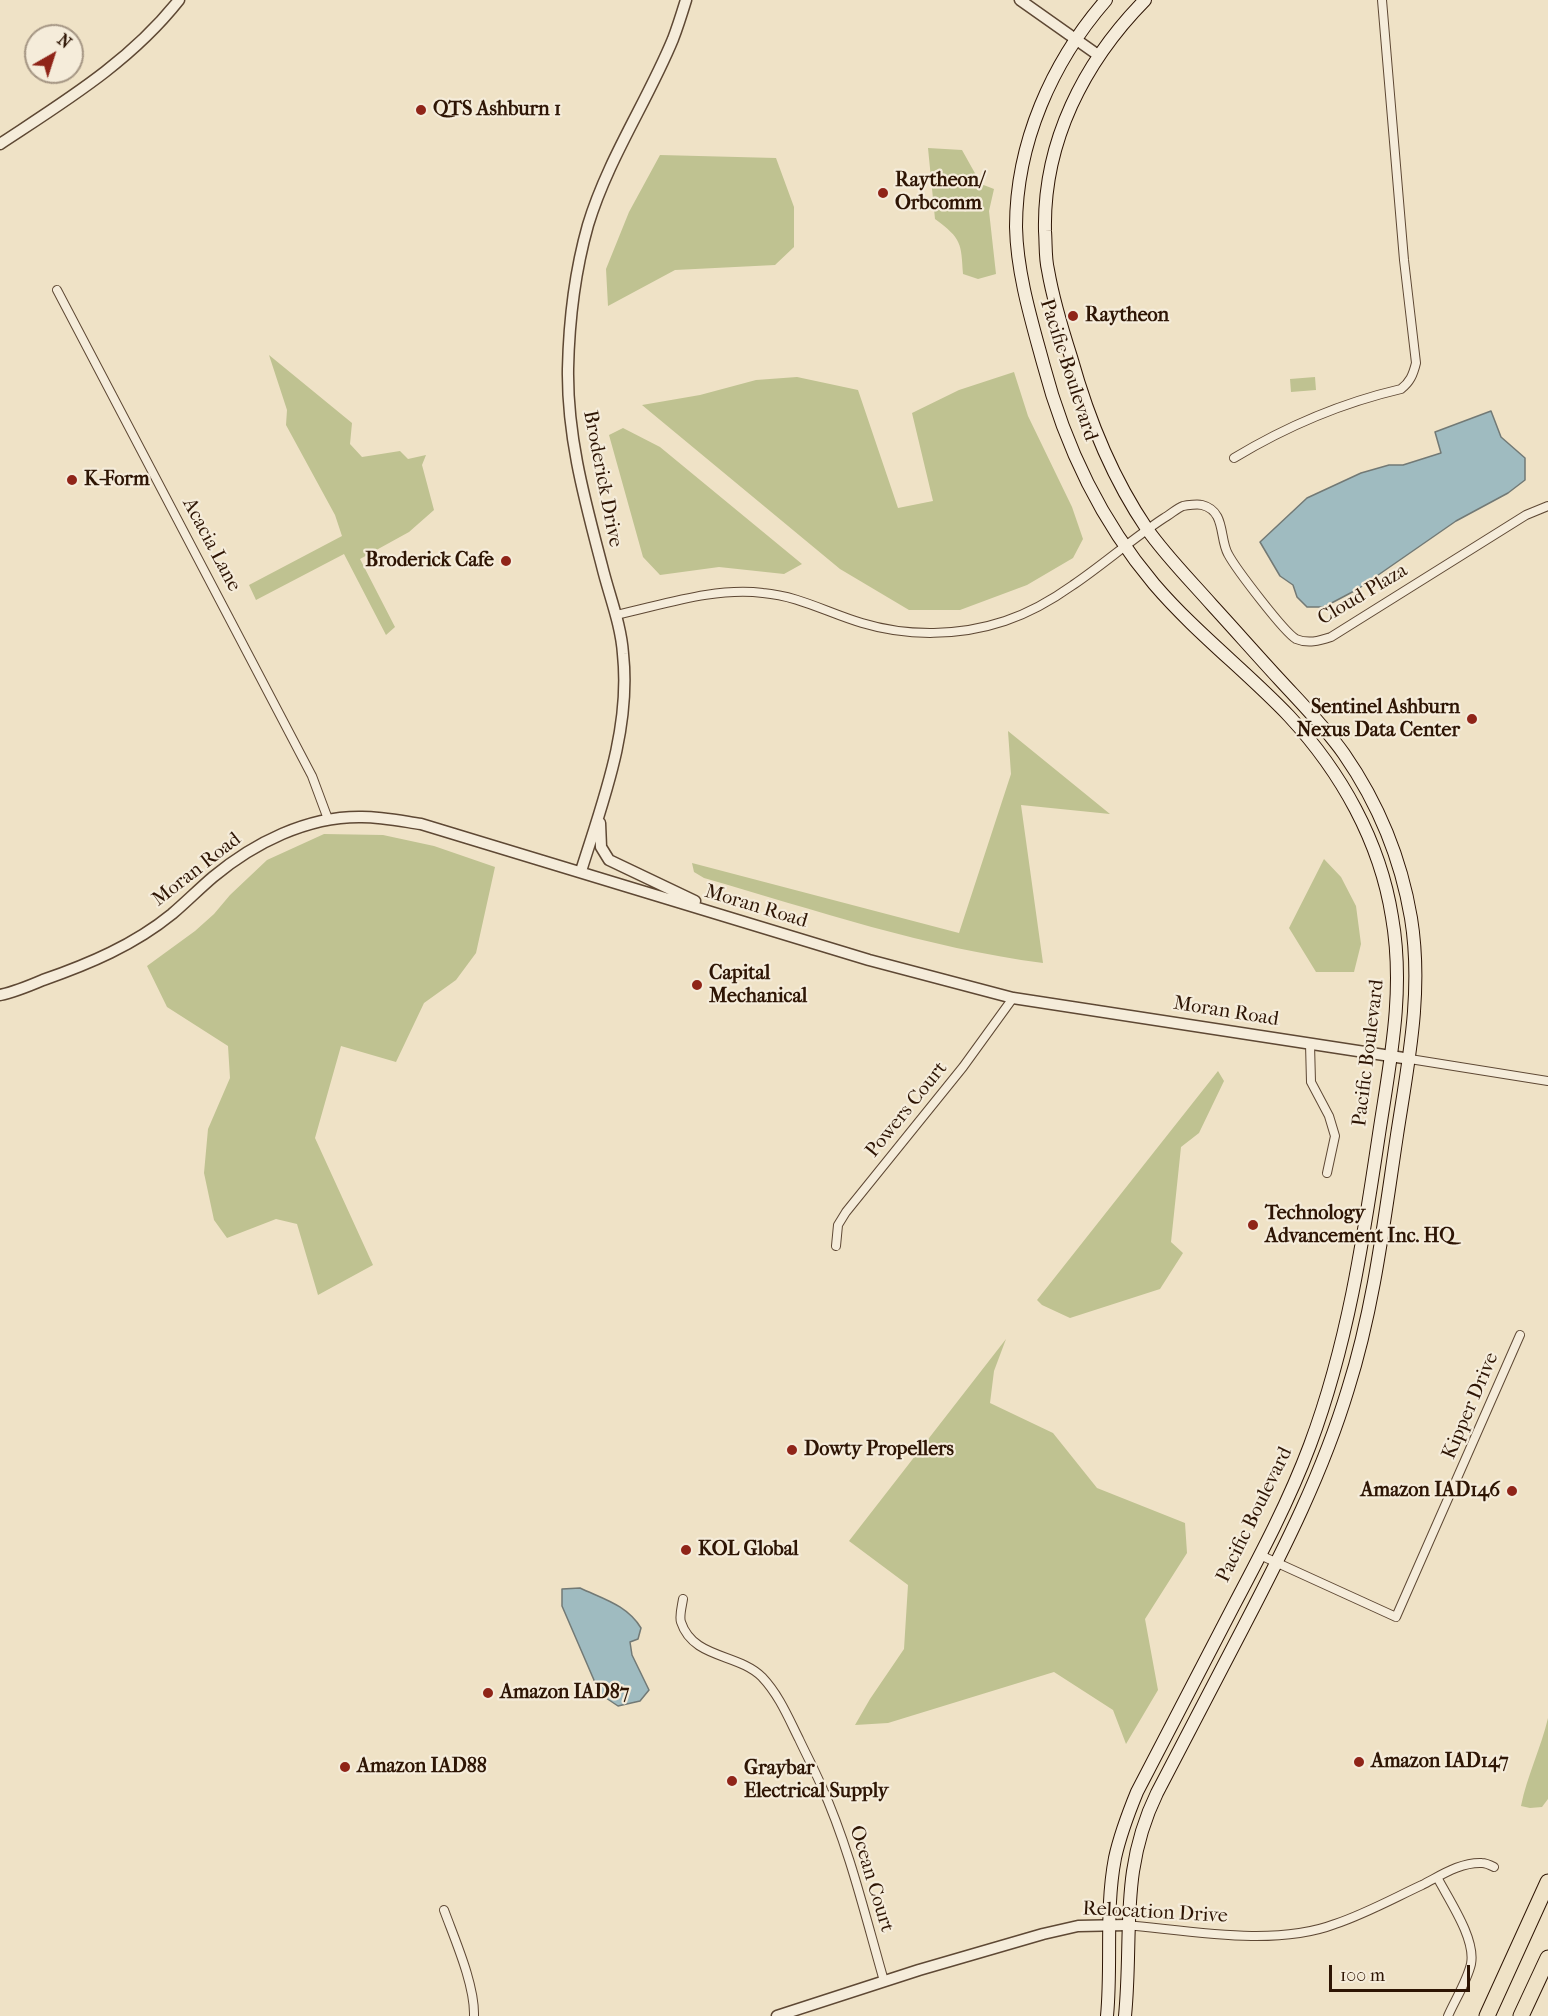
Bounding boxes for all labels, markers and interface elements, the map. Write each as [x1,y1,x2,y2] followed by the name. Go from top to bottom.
[24,24,84,84] north arrow
[54,30,75,52] text: N
[433,98,561,122] place label: QTS Ashburn 1
[414,103,428,117] marker: QTS Ashburn 1
[895,169,984,216] place label: Raytheon/ Orbcomm
[876,186,890,200] marker: Raytheon/ Orbcomm
[1034,296,1102,444] street label: Pacific Boulevard
[1085,304,1169,328] place label: Raytheon
[1066,309,1080,323] marker: Raytheon
[577,409,627,549] street label: Broderick Drive
[84,468,150,492] place label: K-Form
[65,473,79,487] marker: K-Form
[176,494,246,596] street label: Acacia Lane
[365,549,494,573] place label: Broderick Cafe
[499,554,513,568] marker: Broderick Cafe
[1314,559,1412,631] street label: Cloud Plaza
[1296,696,1460,743] place label: Sentinel Ashburn Nexus Data Center
[1465,712,1479,726] marker: Sentinel Ashburn Nexus Data Center
[148,828,246,912] street label: Moran Road
[702,880,810,934] street label: Moran Road
[709,962,807,1009] place label: Capital Mechanical
[690,978,704,992] marker: Capital Mechanical
[1348,978,1390,1128] street label: Pacific Boulevard
[1172,992,1280,1032] street label: Moran Road
[861,1057,953,1163] street label: Powers Court
[1265,1202,1455,1249] place label: Technology Advancement Inc. HQ
[1246,1218,1260,1232] marker: Technology Advancement Inc. HQ
[1438,1349,1504,1463] street label: Kipper Drive
[804,1438,954,1462] place label: Dowty Propellers
[785,1443,799,1457] marker: Dowty Propellers
[1212,1443,1298,1587] street label: Pacific Boulevard
[1361,1479,1500,1503] place label: Amazon IAD146
[1505,1484,1519,1498] marker: Amazon IAD146
[698,1538,798,1562] place label: KOL Global
[679,1543,693,1557] marker: KOL Global
[500,1681,629,1705] place label: Amazon IAD87
[481,1686,495,1700] marker: Amazon IAD87
[1371,1750,1509,1774] place label: Amazon IAD147
[357,1755,487,1779] place label: Amazon IAD88
[1352,1755,1366,1769] marker: Amazon IAD147
[744,1757,888,1804] place label: Graybar Electrical Supply
[338,1760,352,1774] marker: Amazon IAD88
[725,1774,739,1788] marker: Graybar Electrical Supply
[843,1823,899,1935] street label: Ocean Court
[1082,1897,1228,1929] street label: Relocation Drive
[1332,1953,1473,1991] scale bar
[1340,1965,1385,1986] text: 100 m

